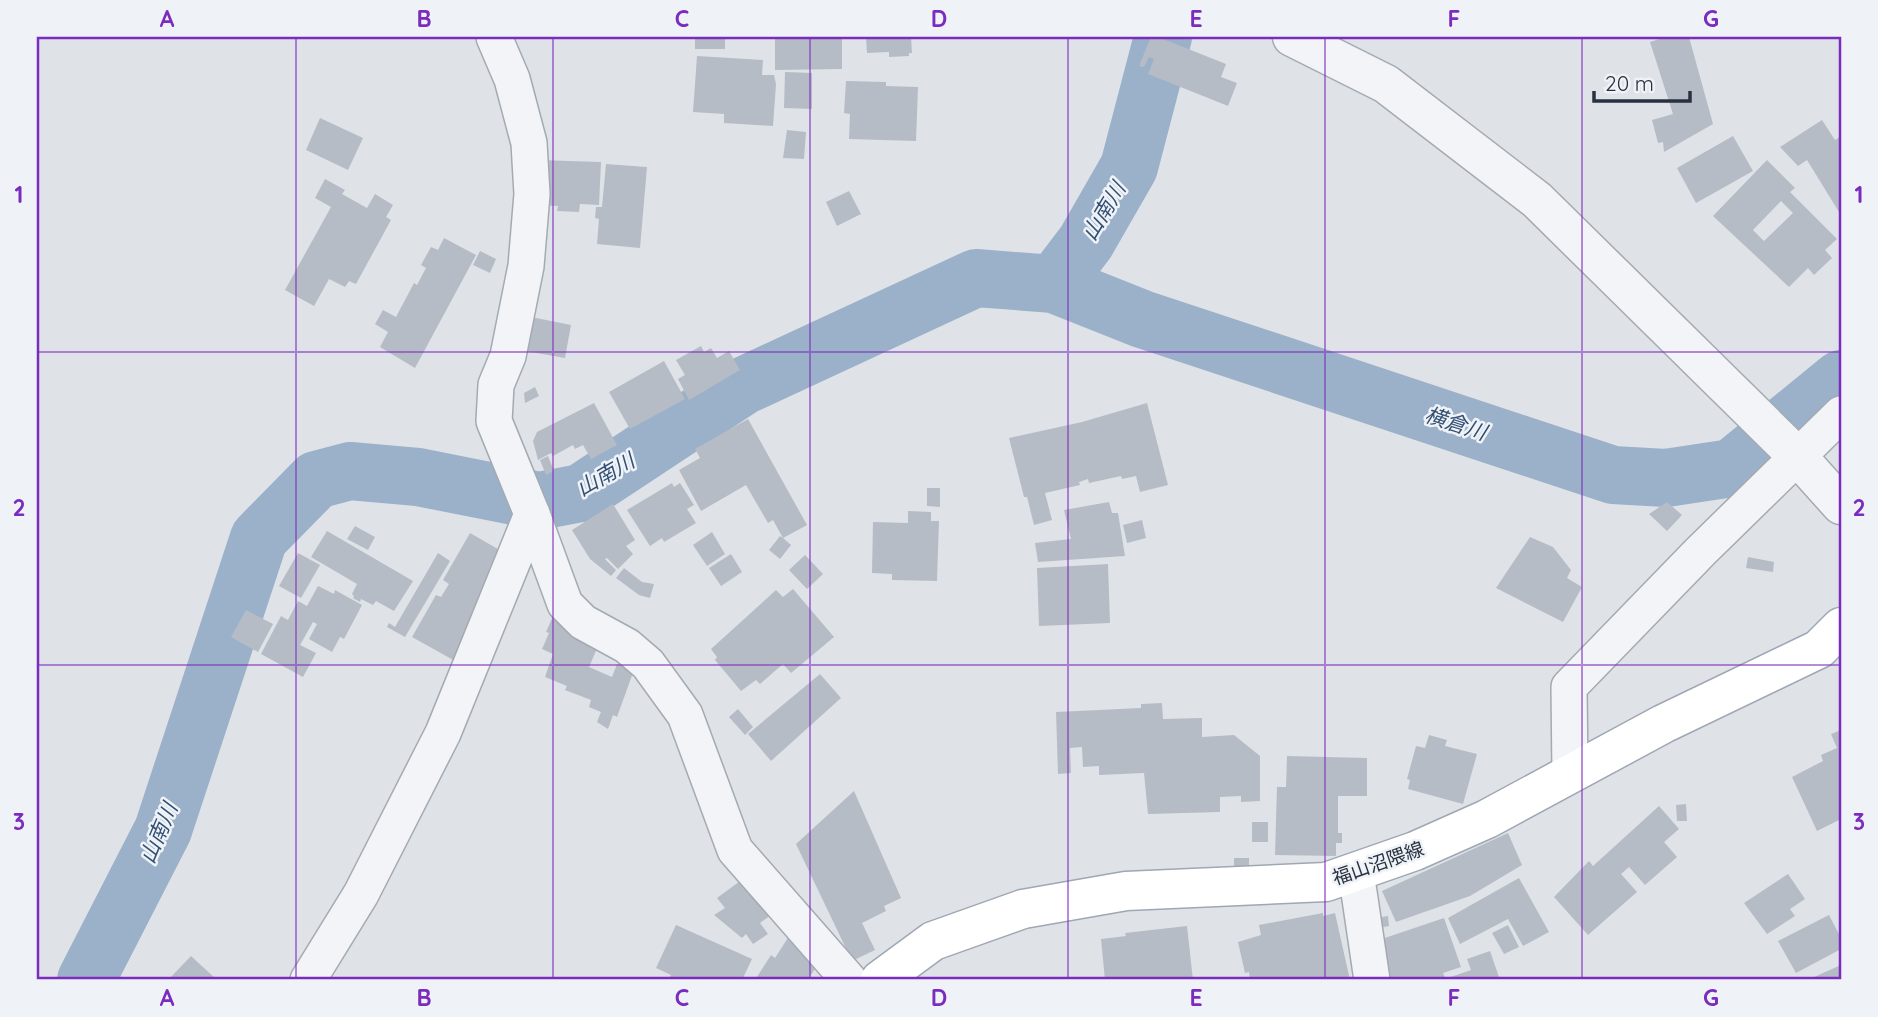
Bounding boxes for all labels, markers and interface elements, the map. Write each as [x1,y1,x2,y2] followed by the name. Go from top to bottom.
[160,4,175,33] text: A
[416,4,432,33] text: B
[675,4,689,33] text: C
[931,4,947,33] text: D
[1189,4,1203,33] text: E
[1448,4,1460,33] text: F
[1703,4,1719,33] text: G
[1594,60,1691,104] scale bar
[1605,70,1654,96] text: 20 m
[1076,176,1131,245] water label: 山南川
[15,180,23,209] text: 1
[1855,180,1863,209] text: 1
[1422,401,1492,446] water label: 横倉川
[571,446,641,501] water label: 山南川
[12,493,26,522] text: 2
[1852,493,1866,522] text: 2
[134,797,183,867] water label: 山南川
[13,807,25,836] text: 3
[1853,807,1865,836] text: 3
[1329,836,1427,890] street label: 福山沼隈線
[160,983,175,1012] text: A
[416,983,432,1012] text: B
[675,983,689,1012] text: C
[931,983,947,1012] text: D
[1189,983,1203,1012] text: E
[1448,983,1460,1012] text: F
[1703,983,1719,1012] text: G

